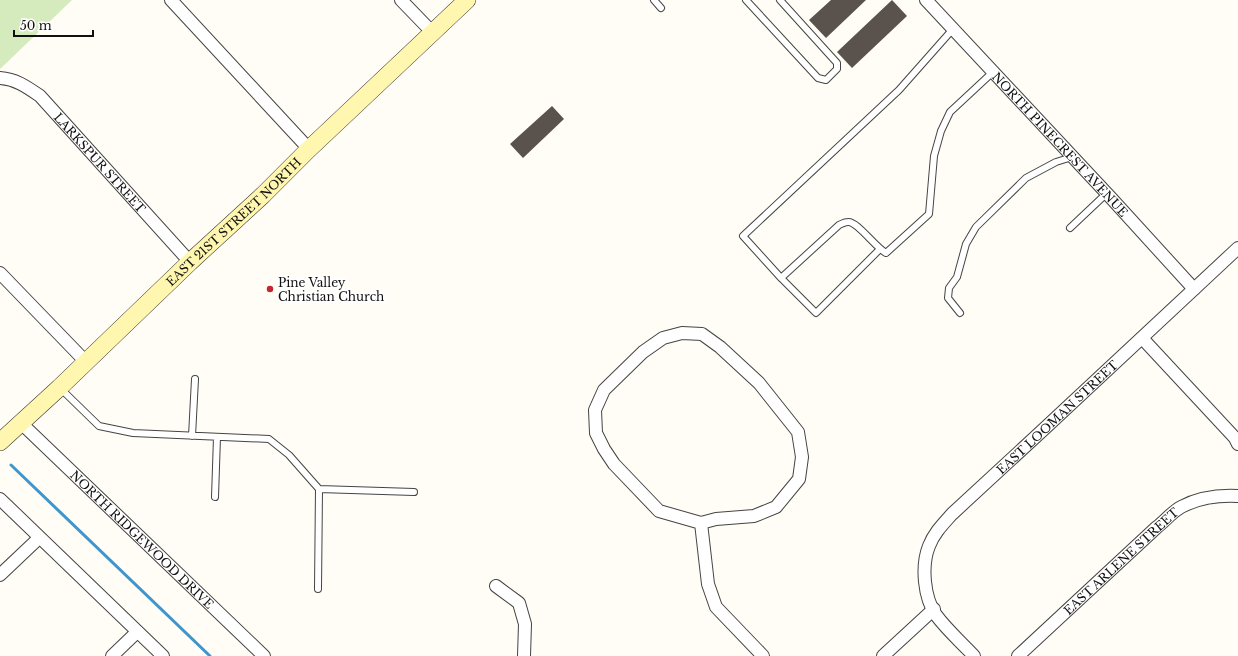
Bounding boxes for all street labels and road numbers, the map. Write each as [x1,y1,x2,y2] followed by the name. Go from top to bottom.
[989,69,1132,220] street label: NORTH PINECREST AVENUE
[51,109,149,216] street label: LARKSPUR STREET
[163,154,304,289] street label: EAST 21ST STREET NORTH
[993,357,1121,477] street label: EAST LOOMAN STREET
[67,467,217,612] street label: NORTH RIDGEWOOD DRIVE
[1060,504,1181,618] street label: EAST ARLENE STREET

